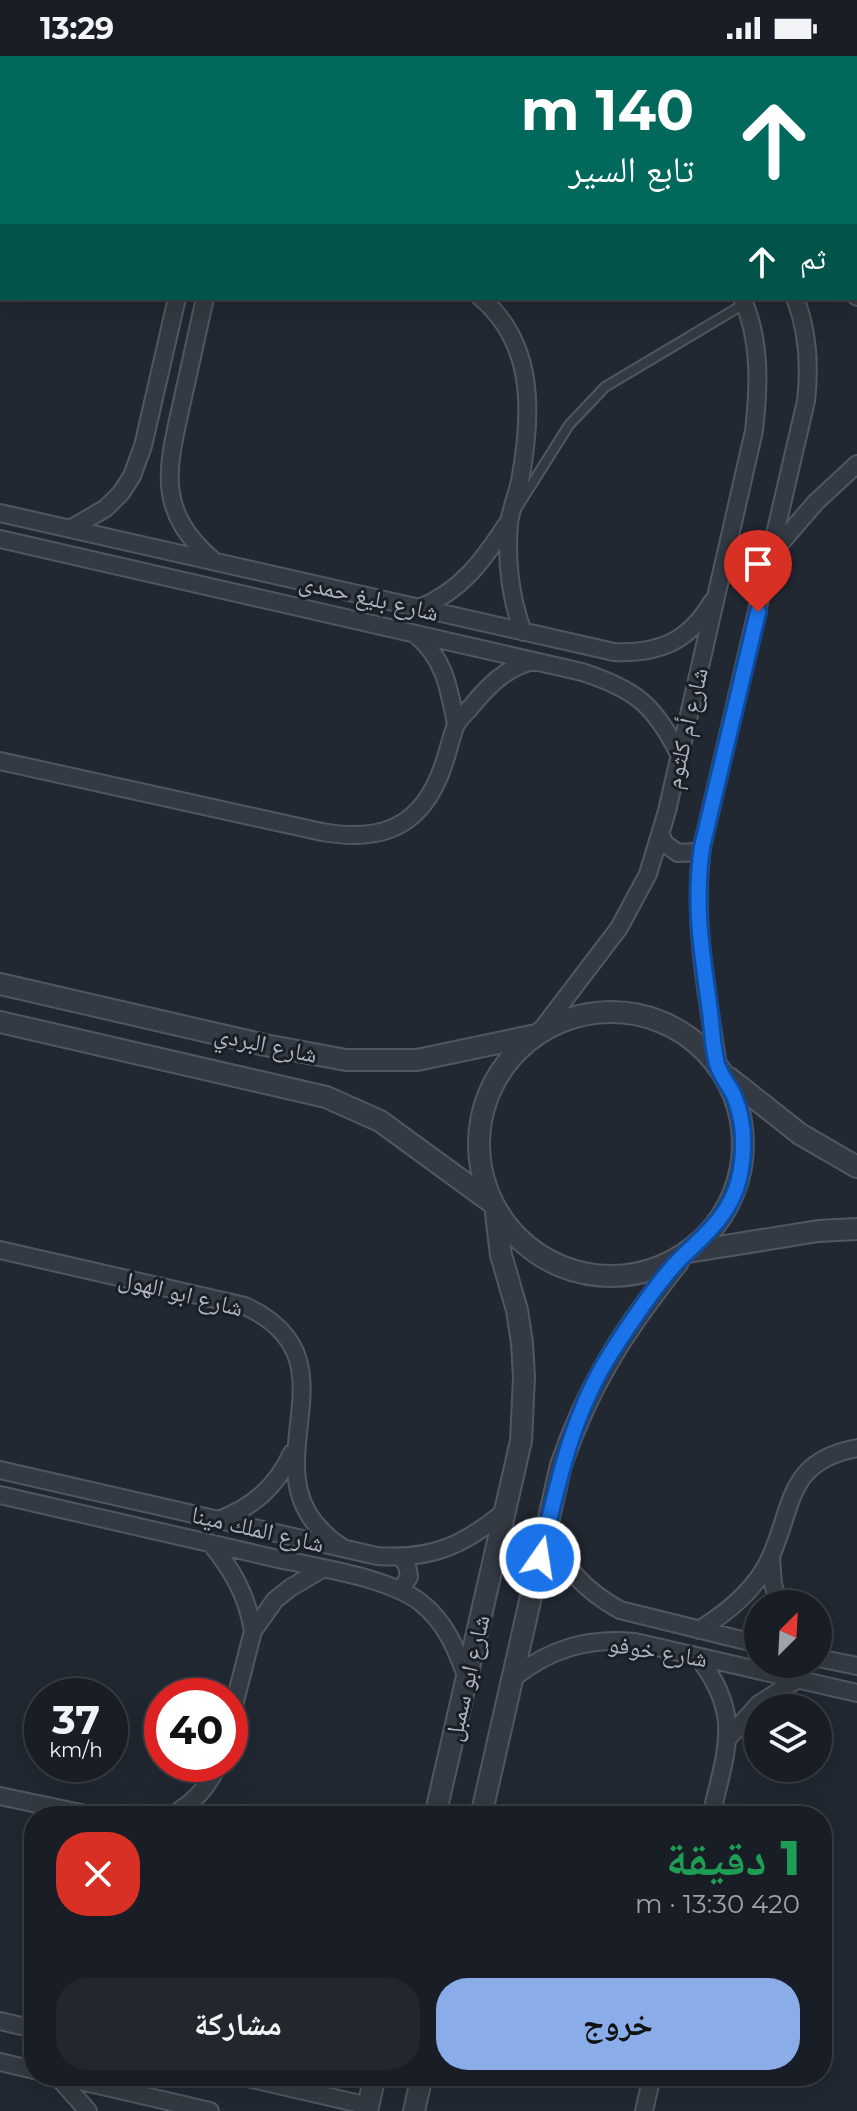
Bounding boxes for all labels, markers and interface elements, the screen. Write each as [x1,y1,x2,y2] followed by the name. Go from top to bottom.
[40,10,114,47] text: 13:29
[521,76,694,144] text: 140 m
[722,88,826,192] icon: ahead
[568,147,694,191] text: تابع السير
[740,240,784,284] icon: ahead
[800,240,826,277] text: ثم
[724,530,792,612] pin
[736,542,780,586] icon: arrive
[296,567,442,628] street label: شارع بليغ حمدى
[658,665,716,792] street label: شارع أم كلثوم
[211,1019,320,1074] street label: شارع البردي
[116,1264,246,1323] street label: شارع ابو الهول
[189,1500,327,1559] street label: شارع الملك مينا
[498,1516,582,1600] position arrow
[744,1590,832,1678] north arrow
[744,1590,832,1782] map controls
[438,1612,497,1744] street label: شارع ابو سمبل
[606,1629,710,1674] street label: شارع خوفو
[144,1678,248,1782] speed limit sign: 40
[744,1694,832,1782] button: layers
[52,1695,100,1744] text: 37
[49,1738,103,1762] text: km/h
[666,1829,800,1887] text: 1 دقيقة
[56,1832,140,1916] button: close
[635,1888,800,1920] text: 420 m · 13:30
[56,1978,420,2070] button: مشاركة
[436,1978,800,2070] button: خروج

